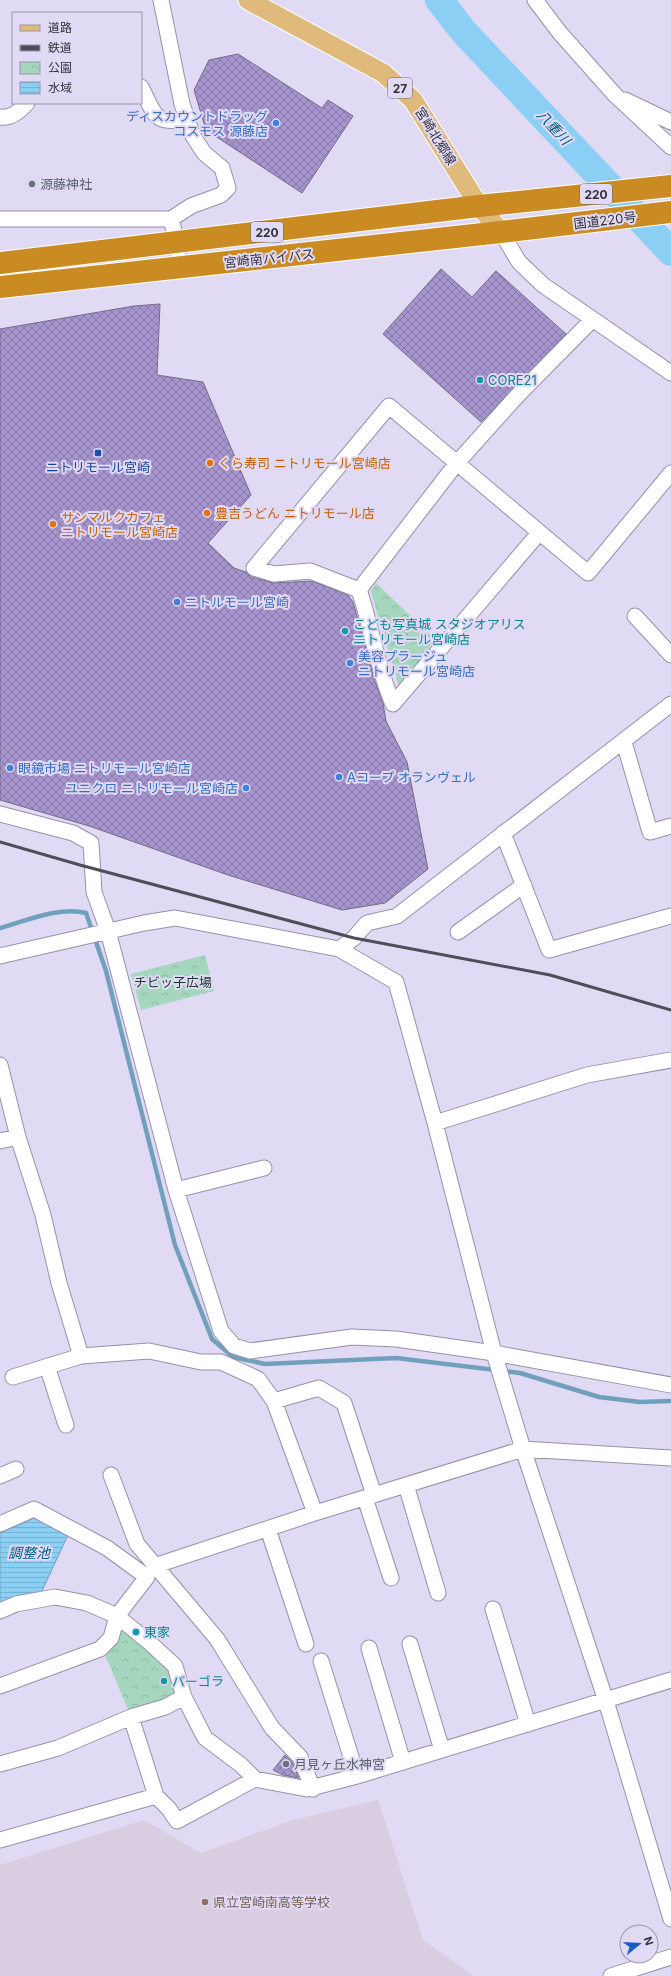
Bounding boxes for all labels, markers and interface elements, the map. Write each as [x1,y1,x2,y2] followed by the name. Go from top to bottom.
[12,12,142,104] legend
[48,20,72,35] text: 道路
[48,40,72,55] text: 鉄道
[48,60,72,75] text: 公園
[388,78,412,98] road number: 27
[48,80,72,95] text: 水域
[412,104,460,168] street label: 宮崎北郷線
[533,106,576,150] water label: 八重川
[126,108,268,139] place label: ディスカウントドラッグ コスモス 源藤店
[271,118,281,128] marker: ディスカウントドラッグ コスモス 源藤店
[40,176,92,192] place label: 源藤神社
[27,179,37,189] marker: 源藤神社
[580,184,612,204] road number: 220
[573,208,637,232] street label: 国道220号
[251,222,283,242] road number: 220
[223,245,315,271] street label: 宮崎南バイパス
[488,372,537,388] place label: CORE21
[475,375,485,385] marker: CORE21
[93,448,103,458] marker: ニトリモール宮崎
[218,455,391,471] place label: くら寿司 ニトリモール宮崎店
[205,458,215,468] marker: くら寿司 ニトリモール宮崎店
[46,459,150,475] place label: ニトリモール宮崎
[215,505,375,521] place label: 豊吉うどん ニトリモール店
[202,508,212,518] marker: 豊吉うどん ニトリモール店
[61,509,178,540] place label: サンマルクカフェ ニトリモール宮崎店
[48,519,58,529] marker: サンマルクカフェ ニトリモール宮崎店
[185,594,289,610] place label: ニトルモール宮崎
[172,597,182,607] marker: ニトルモール宮崎
[353,616,526,647] place label: こども写真城 スタジオアリス ニトリモール宮崎店
[340,626,350,636] marker: こども写真城 スタジオアリス ニトリモール宮崎店
[358,648,475,679] place label: 美容プラージュ ニトリモール宮崎店
[345,658,355,668] marker: 美容プラージュ ニトリモール宮崎店
[18,760,191,776] place label: 眼鏡市場 ニトリモール宮崎店
[5,763,15,773] marker: 眼鏡市場 ニトリモール宮崎店
[347,769,476,785] place label: Aコープ オランヴェル
[334,772,344,782] marker: Aコープ オランヴェル
[65,780,238,796] place label: ユニクロ ニトリモール宮崎店
[241,783,251,793] marker: ユニクロ ニトリモール宮崎店
[134,974,212,990] park label: チビッ子広場
[8,1544,52,1561] water label: 調整池
[144,1624,170,1640] place label: 東家
[131,1627,141,1637] marker: 東家
[172,1673,224,1689] place label: パーゴラ
[159,1676,169,1686] marker: パーゴラ
[294,1756,385,1772] place label: 月見ヶ丘水神宮
[281,1759,291,1769] marker: 月見ヶ丘水神宮
[213,1894,330,1910] place label: 県立宮崎南高等学校
[200,1897,210,1907] marker: 県立宮崎南高等学校
[619,1924,659,1964] north arrow
[641,1935,656,1947] text: N

